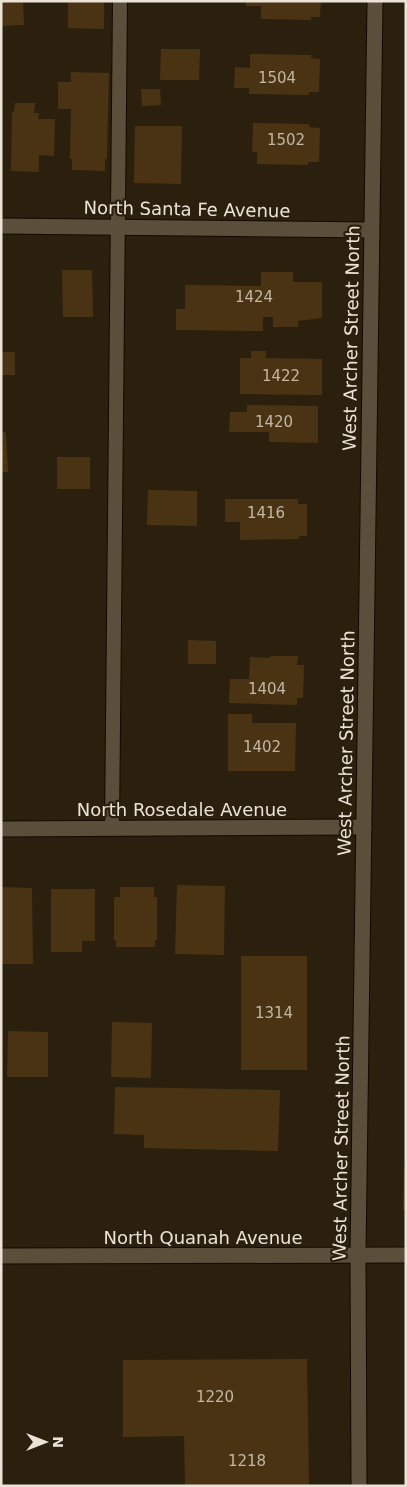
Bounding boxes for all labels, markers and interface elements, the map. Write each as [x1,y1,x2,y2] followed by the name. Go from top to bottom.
[258,69,296,87] house number: 1504
[267,131,305,149] house number: 1502
[83,197,291,221] street label: North Santa Fe Avenue
[339,225,363,451] street label: West Archer Street North
[235,288,273,306] house number: 1424
[262,367,300,385] house number: 1422
[255,413,293,431] house number: 1420
[247,504,285,522] house number: 1416
[334,630,358,856] street label: West Archer Street North
[248,680,286,698] house number: 1404
[243,738,281,756] house number: 1402
[77,799,287,820] street label: North Rosedale Avenue
[255,1004,293,1022] house number: 1314
[329,1035,353,1261] street label: West Archer Street North
[103,1227,303,1248] street label: North Quanah Avenue
[196,1388,234,1406] house number: 1220
[20,1417,70,1467] north arrow
[50,1436,66,1448] text: N
[228,1452,266,1470] house number: 1218

